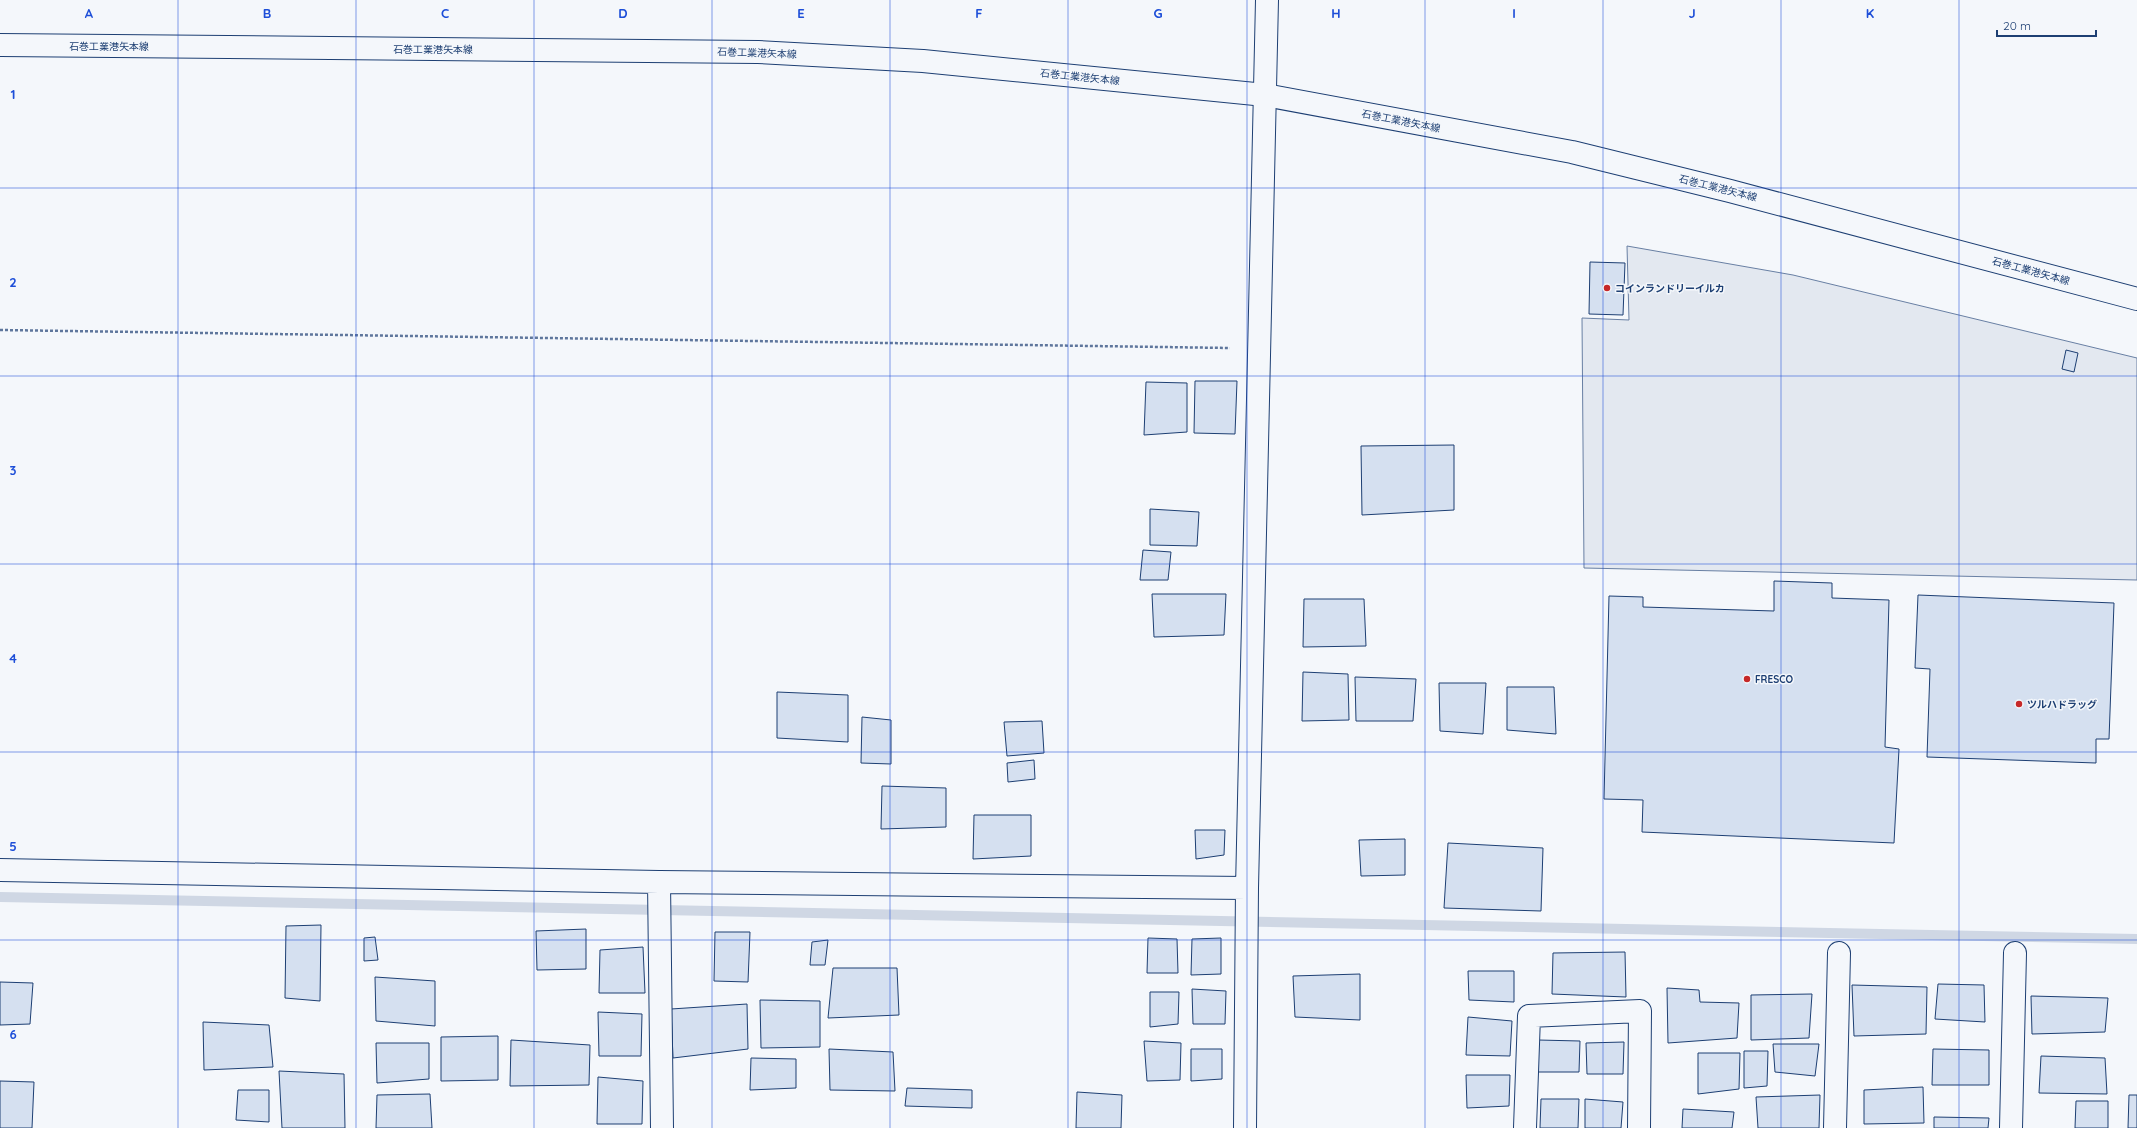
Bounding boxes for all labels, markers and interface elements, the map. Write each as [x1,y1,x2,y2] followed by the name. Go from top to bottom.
[85,5,94,21] text: A
[263,5,271,21] text: B
[441,5,449,21] text: C
[618,5,628,21] text: D
[797,5,805,21] text: E
[975,5,983,21] text: F
[1153,5,1163,21] text: G
[1331,5,1341,21] text: H
[1512,5,1516,21] text: I
[1688,5,1696,21] text: J
[1866,5,1875,21] text: K
[1997,12,2096,38] scale bar
[2003,18,2031,33] text: 20 m
[69,40,149,53] street label: 石巻工業港矢本線
[393,43,473,56] street label: 石巻工業港矢本線
[717,45,797,61] street label: 石巻工業港矢本線
[1040,66,1120,88] street label: 石巻工業港矢本線
[10,86,16,102] text: 1
[1360,107,1442,135] street label: 石巻工業港矢本線
[1678,172,1758,204] street label: 石巻工業港矢本線
[1991,254,2071,288] street label: 石巻工業港矢本線
[9,274,17,290] text: 2
[1615,282,1725,295] place label: コインランドリーイルカ
[1602,283,1612,293] marker: コインランドリーイルカ
[10,462,17,478] text: 3
[9,650,17,666] text: 4
[1755,673,1793,686] place label: FRESCO
[1742,674,1752,684] marker: FRESCO
[2027,698,2097,711] place label: ツルハドラッグ
[2014,699,2024,709] marker: ツルハドラッグ
[9,838,17,854] text: 5
[9,1026,17,1042] text: 6

